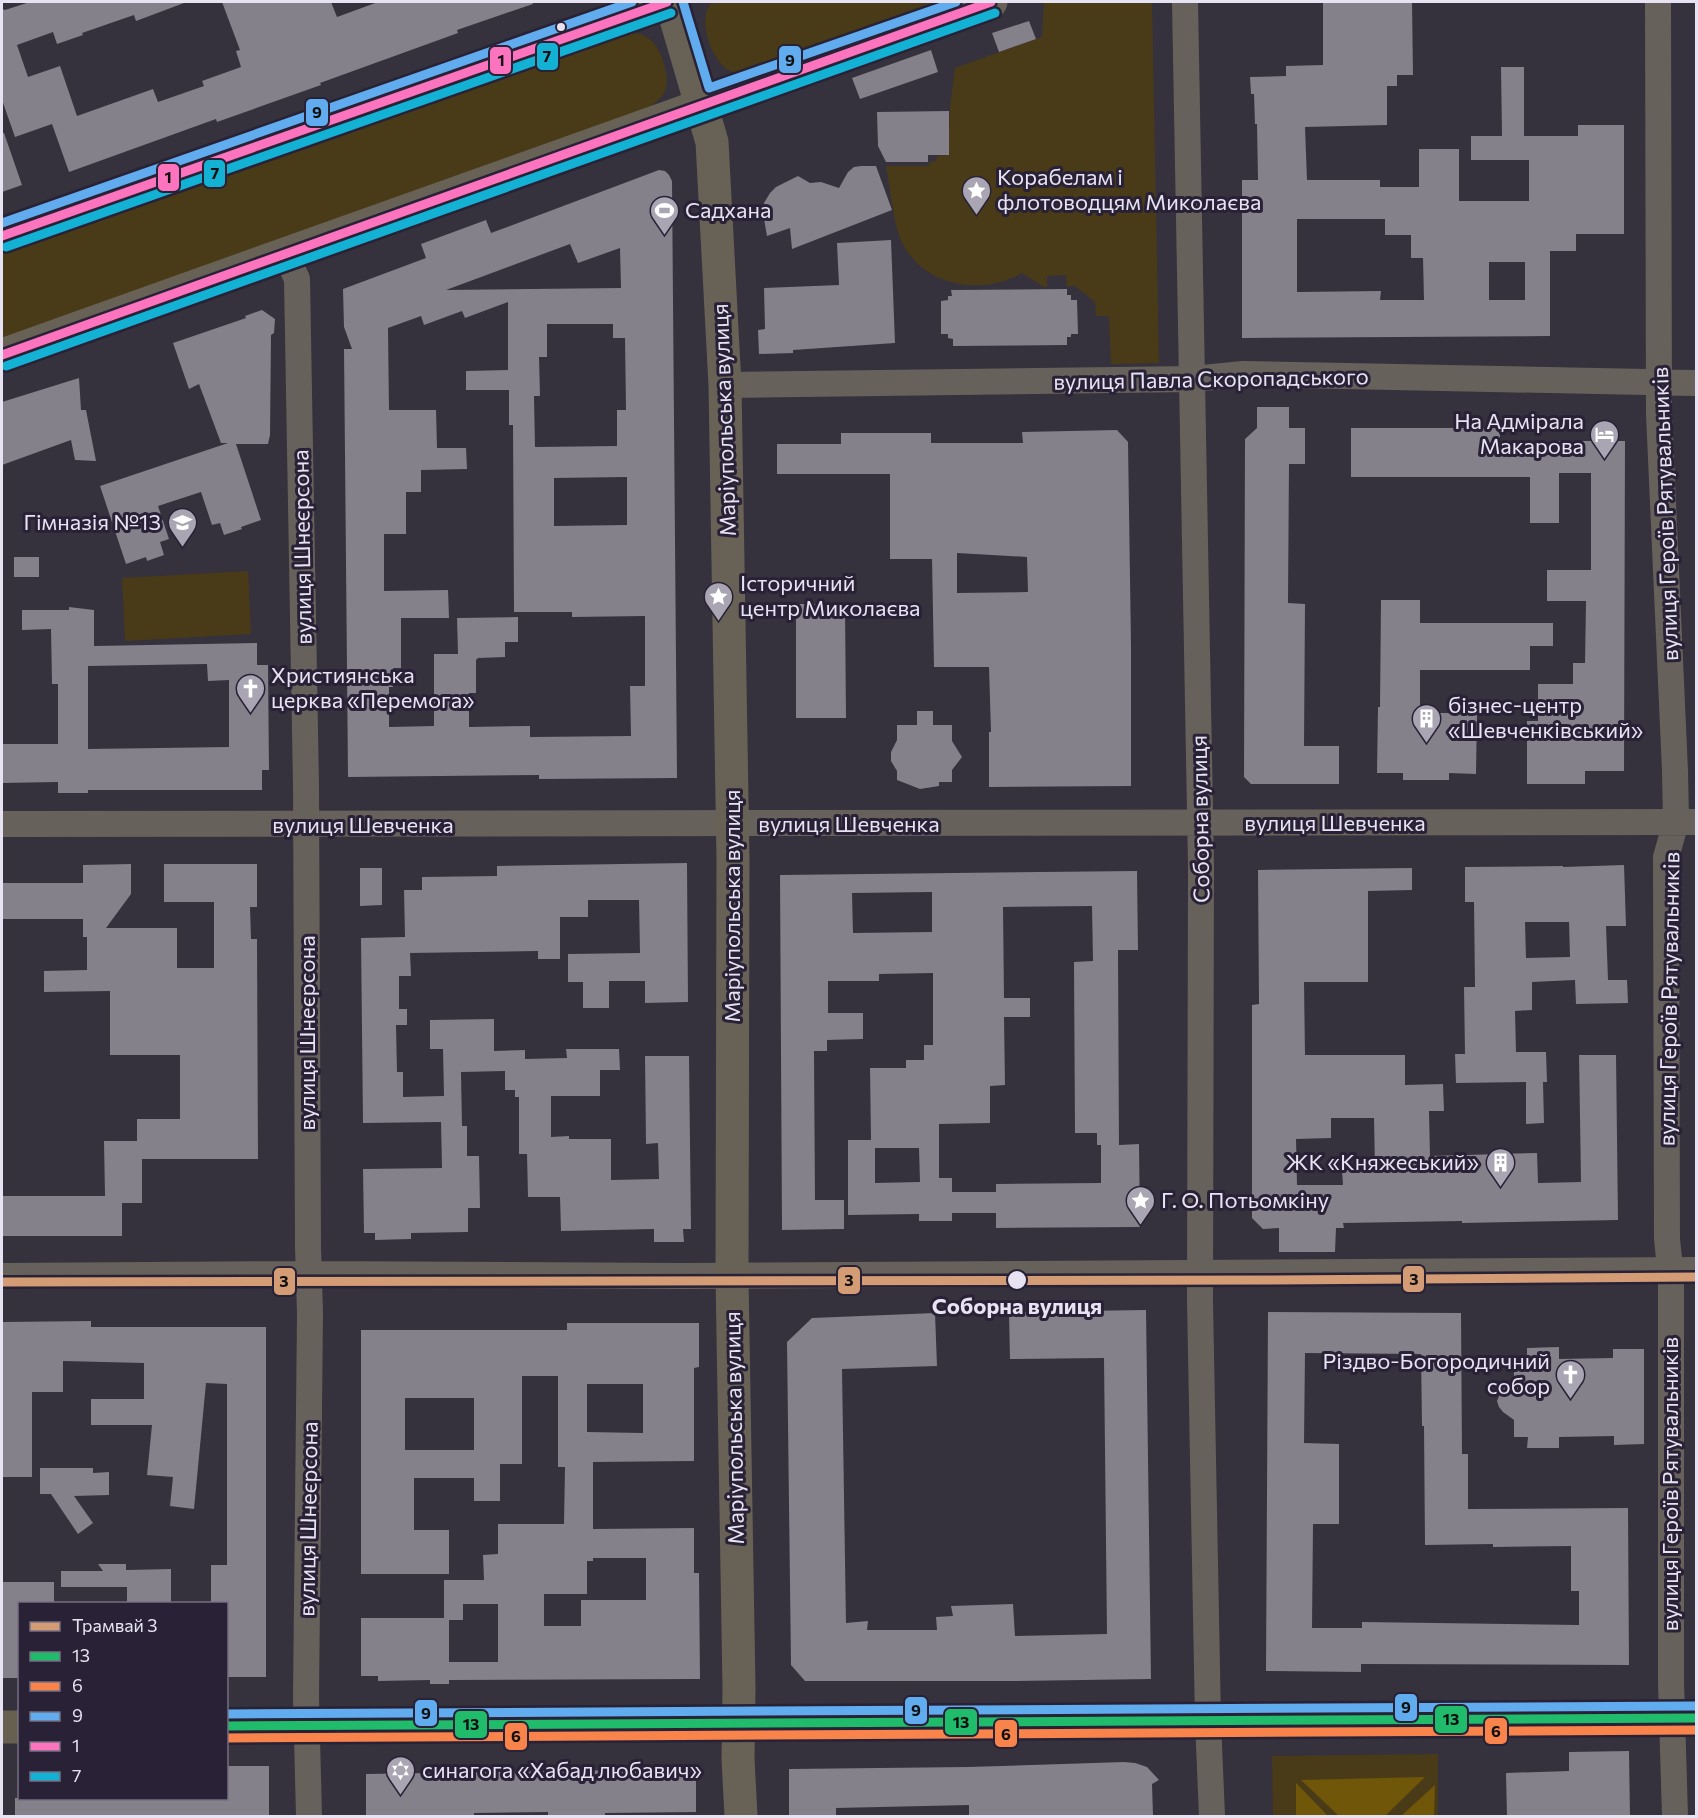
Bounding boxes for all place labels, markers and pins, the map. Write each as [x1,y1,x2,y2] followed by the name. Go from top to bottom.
[555,21,567,33] unlabelled marker
[997,163,1261,215] place label: Корабелам і флотоводцям Миколаєва
[960,174,992,216] place icon: Корабелам і флотоводцям Миколаєва
[648,194,680,236] sports icon: Садхана
[685,196,771,223] place label: Садхана
[1454,407,1584,459] place label: На Адмірала Макарова
[1589,418,1621,460] hotel icon: На Адмірала Макарова
[166,506,198,548] school or university icon: Гімназія №13
[24,508,161,535] place label: Гімназія №13
[740,569,921,621] place label: Історичний центр Миколаєва
[703,580,735,622] place icon: Історичний центр Миколаєва
[271,661,475,713] place label: Християнська церква «Перемога»
[234,672,266,714] church icon: Християнська церква «Перемога»
[1448,691,1643,743] place label: бізнес-центр «Шевченківський»
[1411,702,1443,744] building icon: бізнес-центр «Шевченківський»
[1484,1146,1516,1188] building icon: ЖК «Княжеський»
[1286,1148,1479,1175] place label: ЖК «Княжеський»
[1124,1184,1156,1226] place icon: Г. О. Потьомкіну
[1161,1186,1329,1213] place label: Г. О. Потьомкіну
[1006,1269,1028,1291] marker: Соборна вулиця
[932,1292,1102,1319] place label: Соборна вулиця
[1323,1347,1550,1399] place label: Різдво-Богородичний собор
[1555,1358,1587,1400] church icon: Різдво-Богородичний собор
[385,1754,417,1796] synagogue icon: синагога «Хабад любавич»
[422,1756,702,1783] place label: синагога «Хабад любавич»

